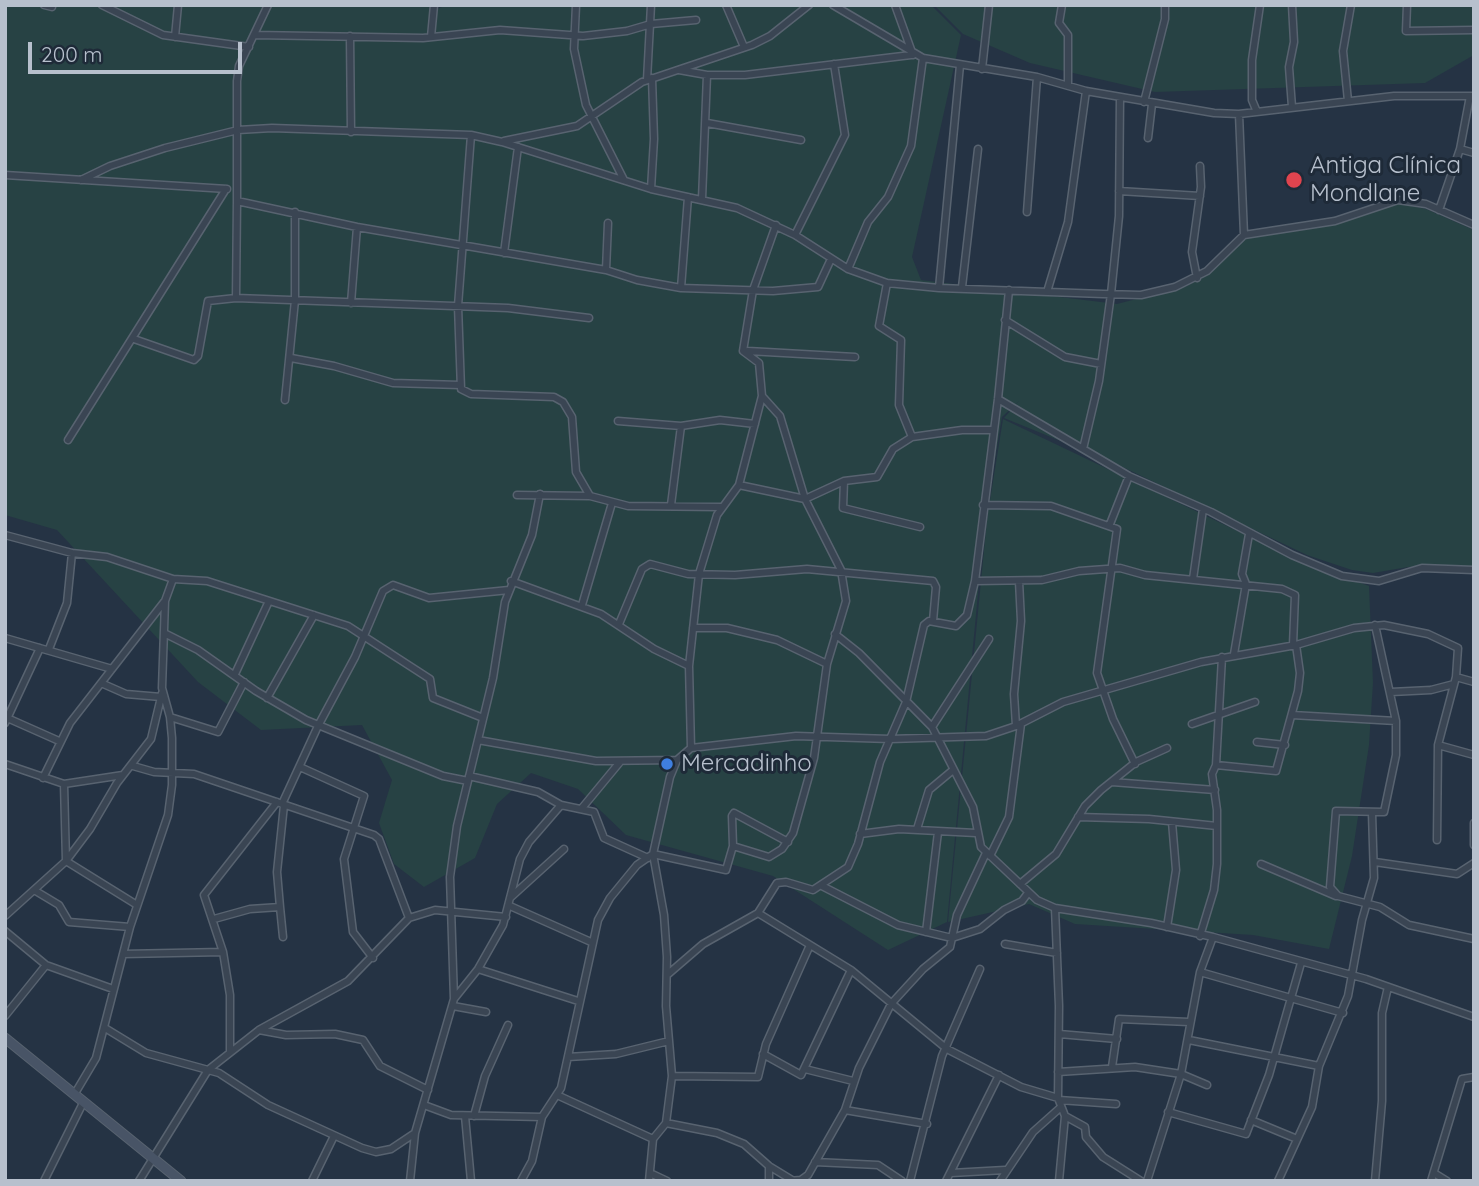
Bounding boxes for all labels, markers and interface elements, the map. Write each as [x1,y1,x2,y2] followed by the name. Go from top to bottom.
[32,28,245,72] scale bar
[41,41,103,67] text: 200 m
[1310,152,1461,208] place label: Antiga Clínica Mondlane
[1284,170,1304,190] marker: Antiga Clínica Mondlane
[681,750,812,778] place label: Mercadinho
[659,756,675,772] marker: Mercadinho

